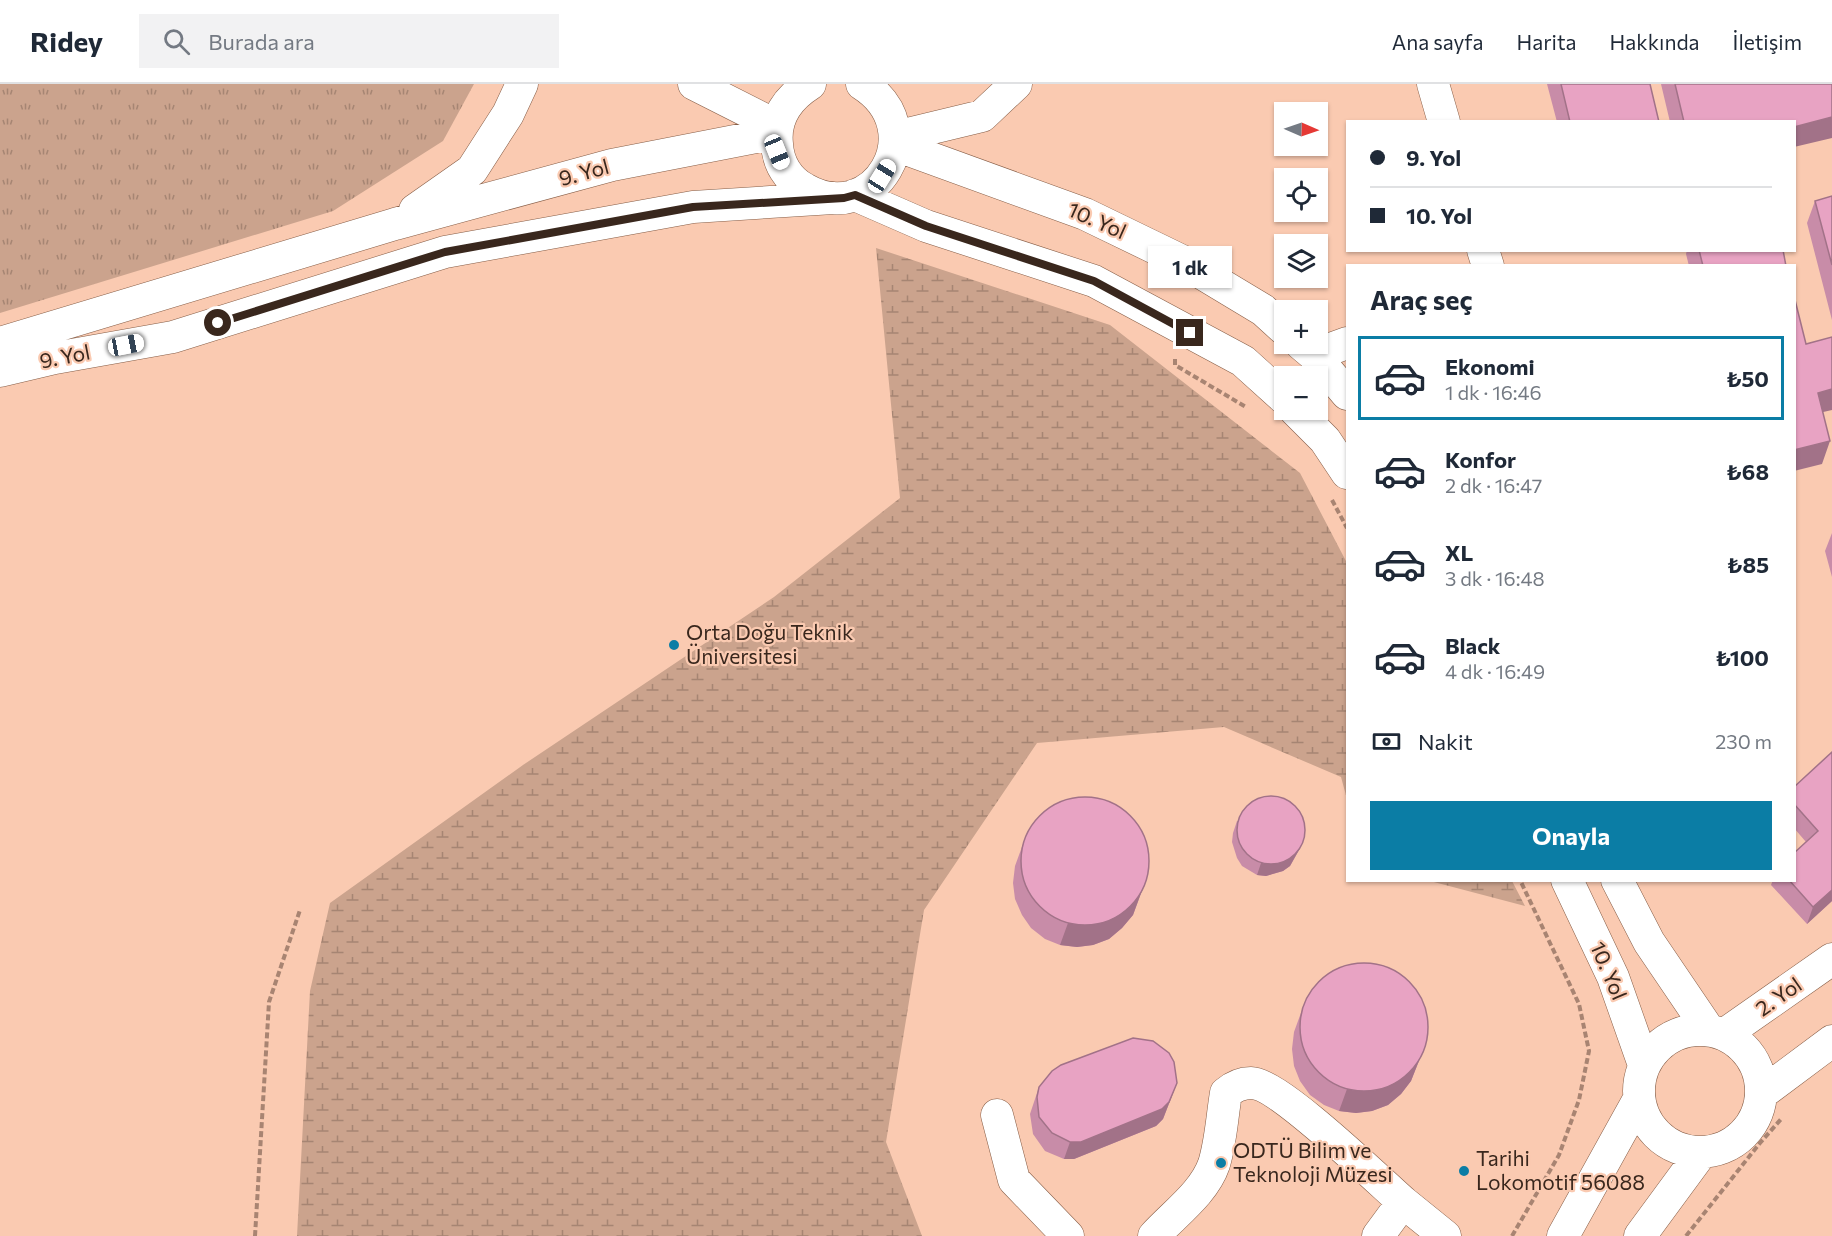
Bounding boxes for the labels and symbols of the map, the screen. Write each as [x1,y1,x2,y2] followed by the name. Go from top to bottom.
[1274,102,1328,156] north arrow
[762,132,792,172] car
[556,153,611,190] street label: 9. Yol
[865,156,899,196] car
[1065,196,1131,243] street label: 10. Yol
[1148,246,1232,288] callout: 1 dk
[204,309,231,336] route start
[1176,319,1203,346] route end
[107,333,145,357] car
[37,338,92,373] street label: 9. Yol
[686,619,853,668] place label: Orta Doğu Teknik Üniversitesi
[667,638,681,652] marker: Orta Doğu Teknik Üniversitesi
[1586,937,1633,1003] street label: 10. Yol
[1750,971,1806,1020] street label: 2. Yol
[1233,1137,1393,1186] place label: ODTÜ Bilim ve Teknoloji Müzesi
[1476,1145,1645,1194] place label: Tarihi Lokomotif 56088
[1214,1156,1228,1170] marker: ODTÜ Bilim ve Teknoloji Müzesi
[1457,1164,1471,1178] marker: Tarihi Lokomotif 56088

